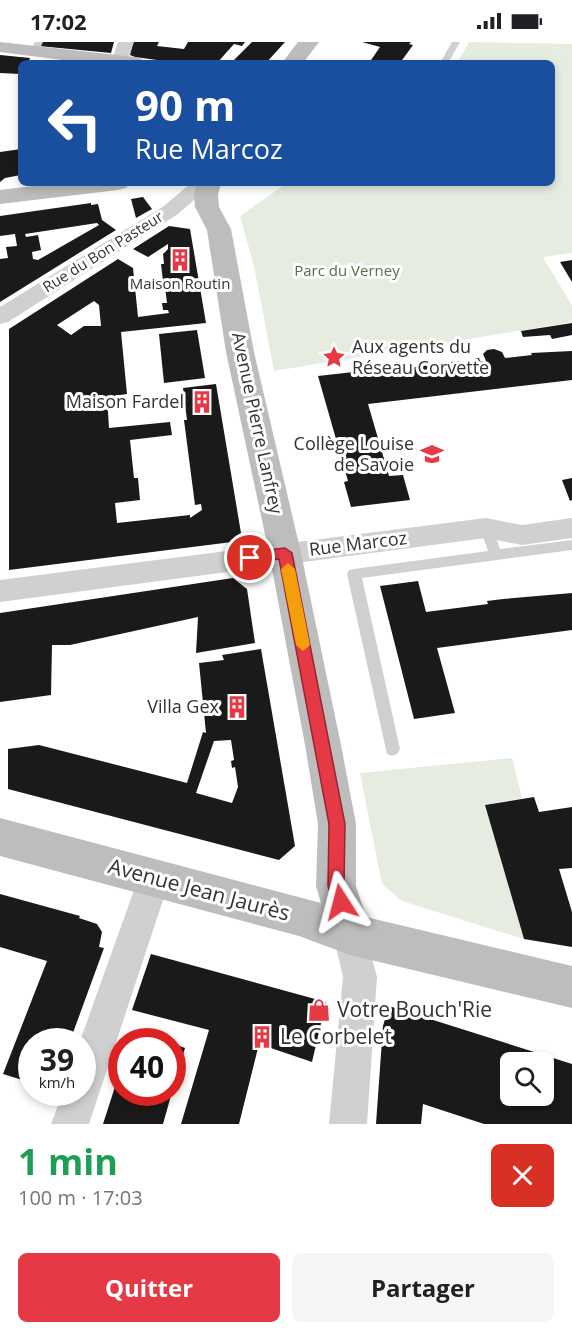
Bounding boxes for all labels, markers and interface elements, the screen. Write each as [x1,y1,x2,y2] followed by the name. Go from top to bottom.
[30,6,87,36] text: 17:02
[135,76,235,133] text: 90 m
[36,84,114,162] icon: left
[135,130,283,167] text: Rue Marcoz
[38,206,166,296] street label: Rue du Bon Pasteur
[167,247,193,273] building icon: Maison Routin
[294,260,400,280] park label: Parc du Verney
[130,273,230,293] place label: Maison Routin
[227,330,289,517] street label: Avenue Pierre Lanfrey
[352,334,489,379] place label: Aux agents du Réseau Corvette
[321,344,347,370] place icon: Aux agents du Réseau Corvette
[66,389,184,413] place label: Maison Fardel
[189,389,215,415] building icon: Maison Fardel
[294,431,414,476] place label: Collège Louise de Savoie
[419,441,445,467] school or university icon: Collège Louise de Savoie
[308,525,408,561] street label: Rue Marcoz
[224,532,275,583] pin
[233,541,266,574] icon: arrive
[147,694,220,718] place label: Villa Gex
[224,694,250,720] building icon: Villa Gex
[106,851,293,927] street label: Avenue Jean Jaurès
[309,870,373,934] position arrow
[337,995,492,1023] place label: Votre Bouch'Rie
[306,997,332,1023] shop icon: Votre Bouch'Rie
[280,1022,392,1050] place label: Le Corbelet
[249,1024,275,1050] building icon: Le Corbelet
[108,1028,186,1106] speed limit sign: 40
[40,1039,74,1080] text: 39
[500,1052,554,1106] map controls
[500,1052,554,1106] button: search
[39,1072,75,1092] text: km/h
[18,1137,118,1186] text: 1 min
[491,1144,554,1207] button: close
[18,1184,143,1211] text: 100 m · 17:03
[18,1253,280,1322] button: Quitter
[292,1253,554,1322] button: Partager

